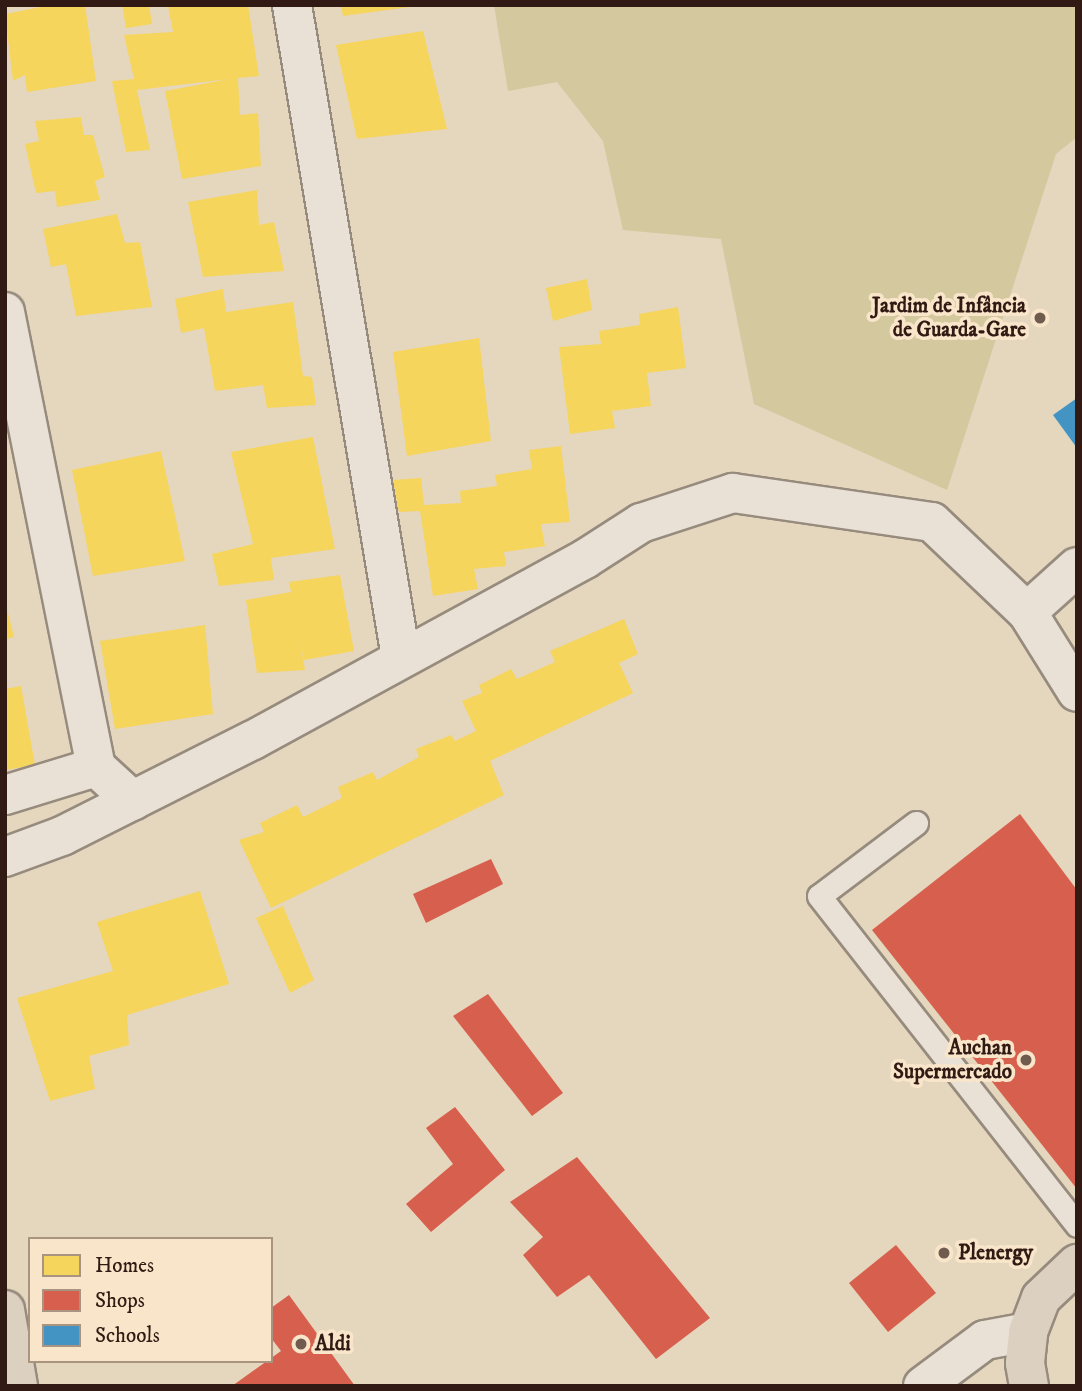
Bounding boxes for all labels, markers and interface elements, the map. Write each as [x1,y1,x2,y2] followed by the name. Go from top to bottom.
[872,293,1026,343] place label: Jardim de Infância de Guarda-Gare
[1032,310,1048,326] marker: Jardim de Infância de Guarda-Gare
[893,1035,1012,1085] place label: Auchan Supermercado
[1018,1052,1034,1068] marker: Auchan Supermercado
[28,1237,273,1363] legend
[958,1240,1033,1266] place label: Plenergy
[936,1245,952,1261] marker: Plenergy
[95,1253,154,1279] text: Homes
[95,1288,145,1314] text: Shops
[95,1323,160,1349] text: Schools
[315,1331,351,1357] place label: Aldi
[293,1336,309,1352] marker: Aldi

